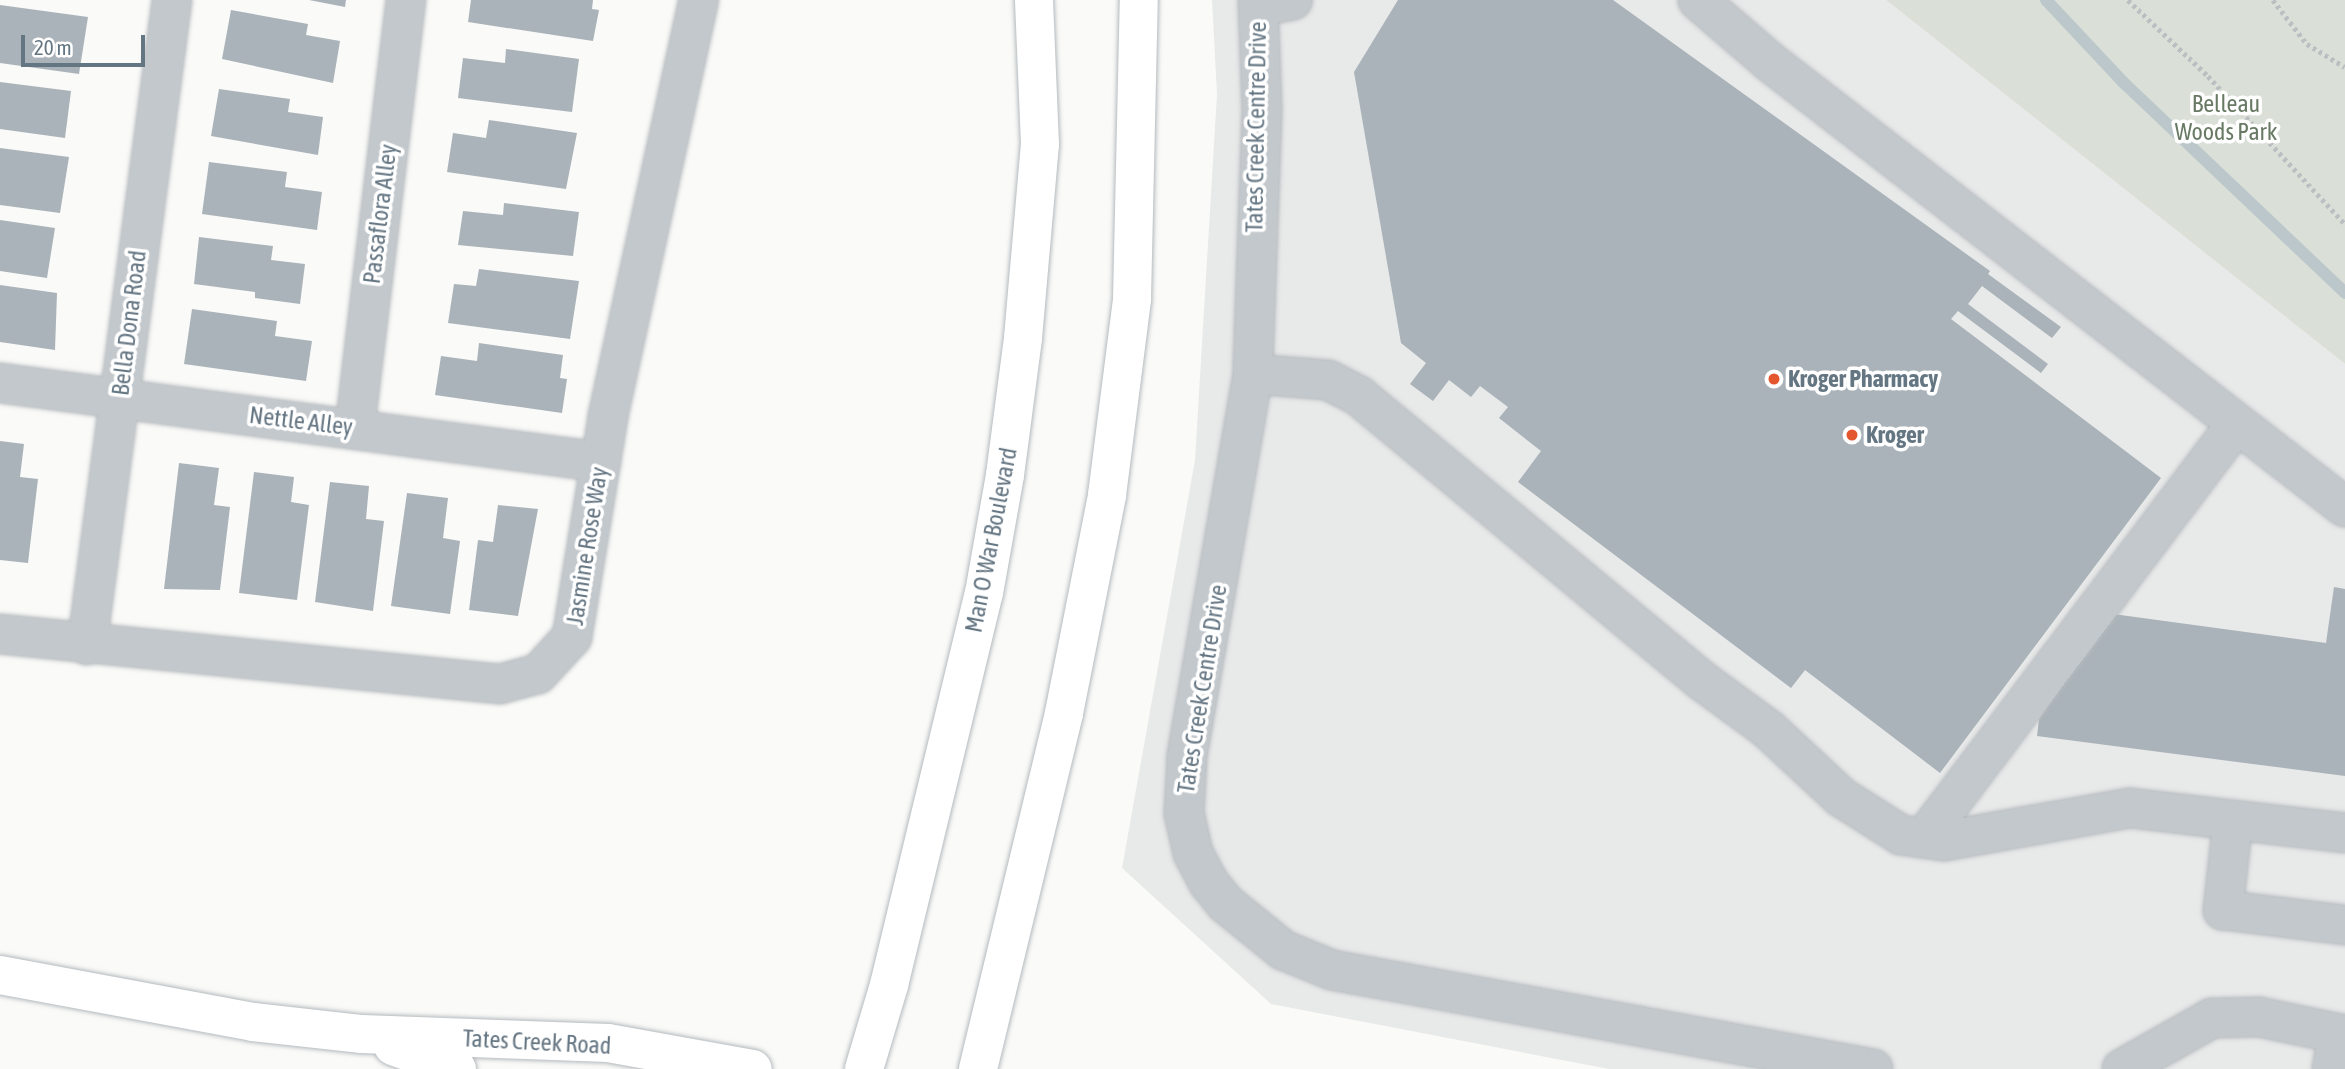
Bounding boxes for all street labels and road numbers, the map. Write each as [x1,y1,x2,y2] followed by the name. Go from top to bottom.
[1240,21,1272,233] street label: Tates Creek Centre Drive
[357,143,403,285] street label: Passaflora Alley
[106,249,152,397] street label: Bella Dona Road
[248,400,354,442] street label: Nettle Alley
[959,445,1023,635] street label: Man O War Boulevard
[560,465,614,627] street label: Jasmine Rose Way
[1171,583,1233,795] street label: Tates Creek Centre Drive
[462,1024,612,1060] street label: Tates Creek Road

